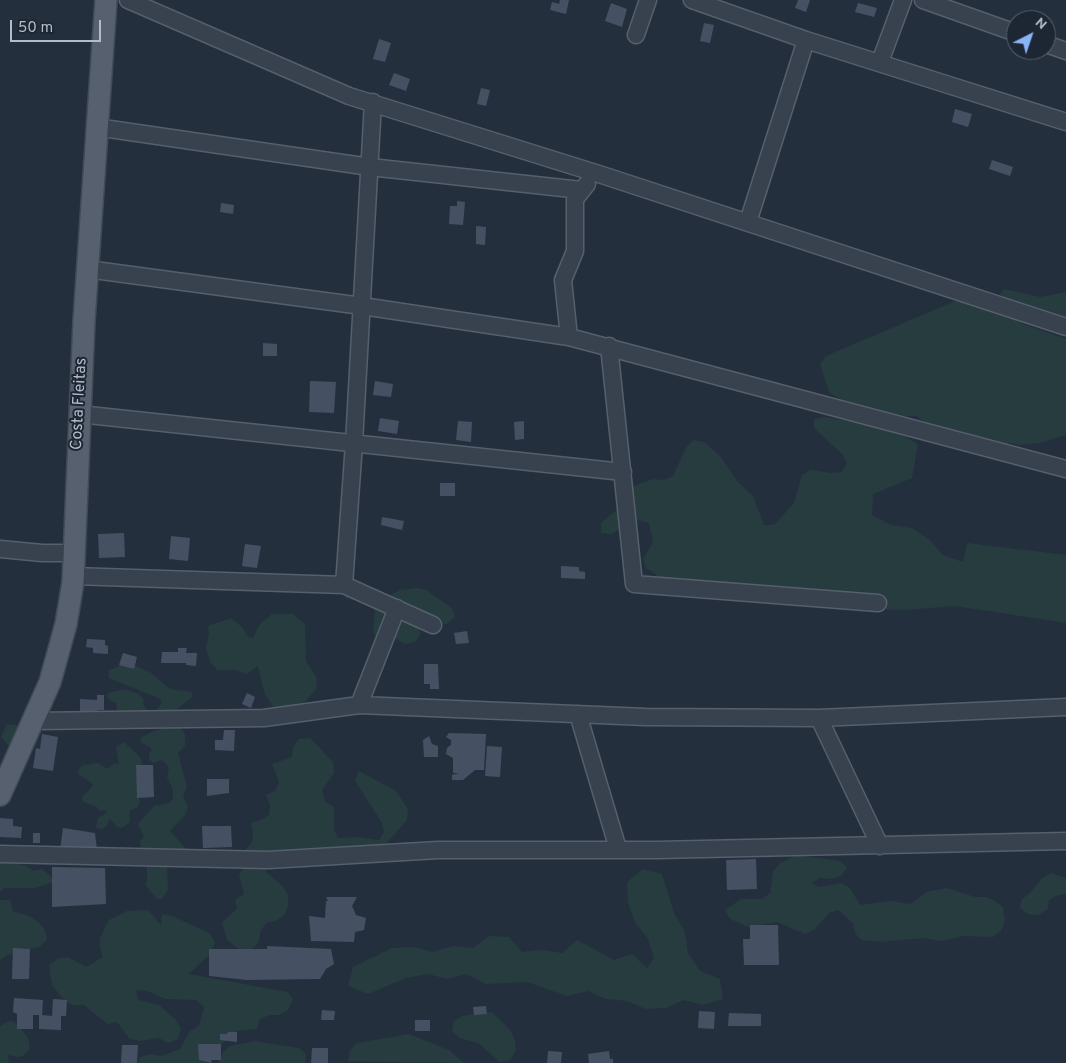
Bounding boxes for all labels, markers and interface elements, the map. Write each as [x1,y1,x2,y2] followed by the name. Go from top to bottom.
[12,10,104,42] scale bar
[1006,10,1056,60] north arrow
[1031,14,1050,34] text: N
[18,19,53,38] text: 50 m
[68,357,92,451] street label: Costa Fleitas

